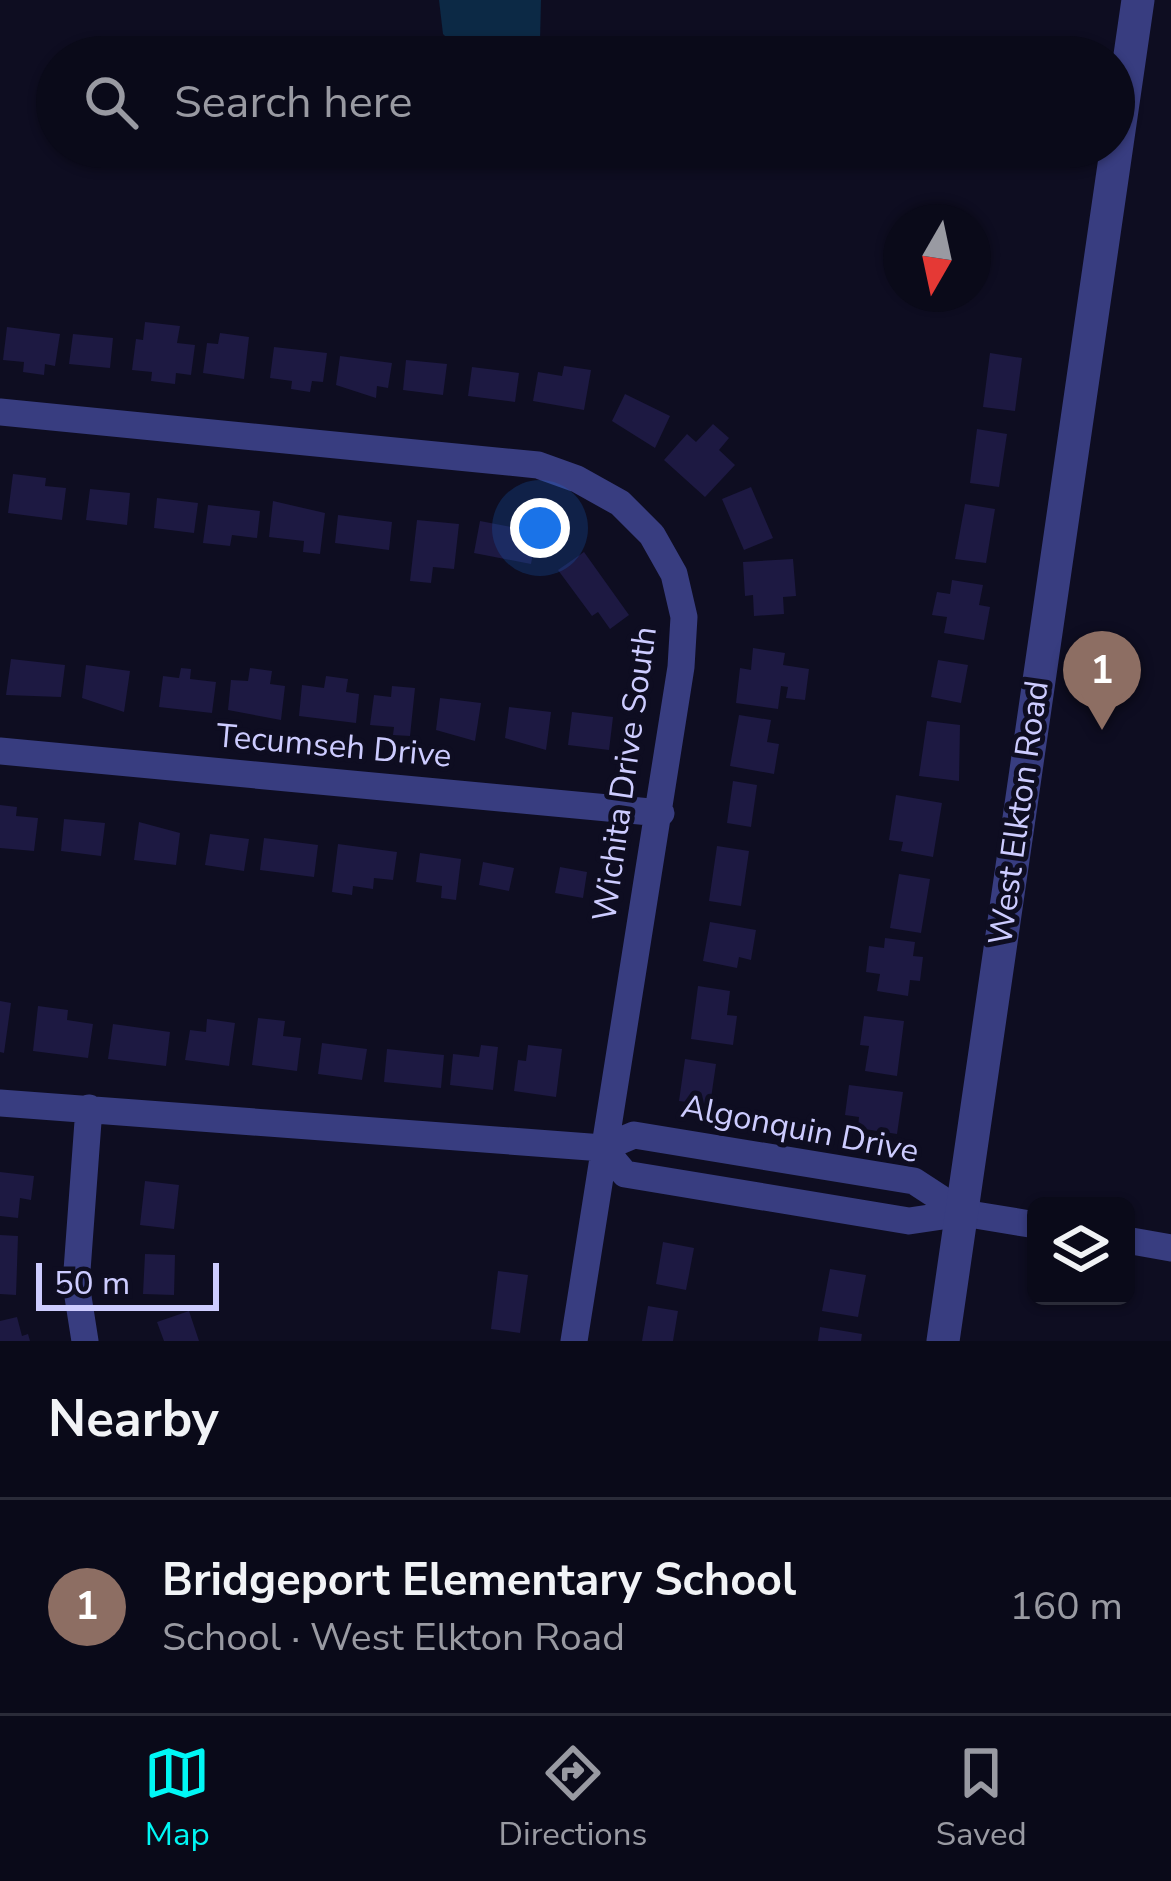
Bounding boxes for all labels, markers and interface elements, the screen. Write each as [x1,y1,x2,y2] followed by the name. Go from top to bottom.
[36,36,1135,168] search box
[78,69,144,135] icon: search
[174,72,413,133] text: Search here
[883,204,991,312] north arrow
[510,498,570,558] your location
[582,624,668,924] street label: Wichita Drive South
[1063,631,1141,730] pin: 1
[978,678,1060,948] street label: West Elkton Road
[215,713,453,779] street label: Tecumseh Drive
[677,1084,923,1174] street label: Algonquin Drive
[1027,1197,1135,1305] map controls
[1027,1197,1135,1305] button: layers
[36,1257,219,1310] scale bar
[54,1261,130,1306] text: 50 m
[48,1384,219,1454] text: Nearby
[162,1550,796,1611] text: Bridgeport Elementary School
[75,1580,99,1633] text: 1
[1009,1580,1123,1633] text: 160 m
[162,1611,625,1664] text: School · West Elkton Road
[144,1740,210,1857] tab: Map
[499,1740,647,1857] tab: Directions
[936,1740,1027,1857] tab: Saved

